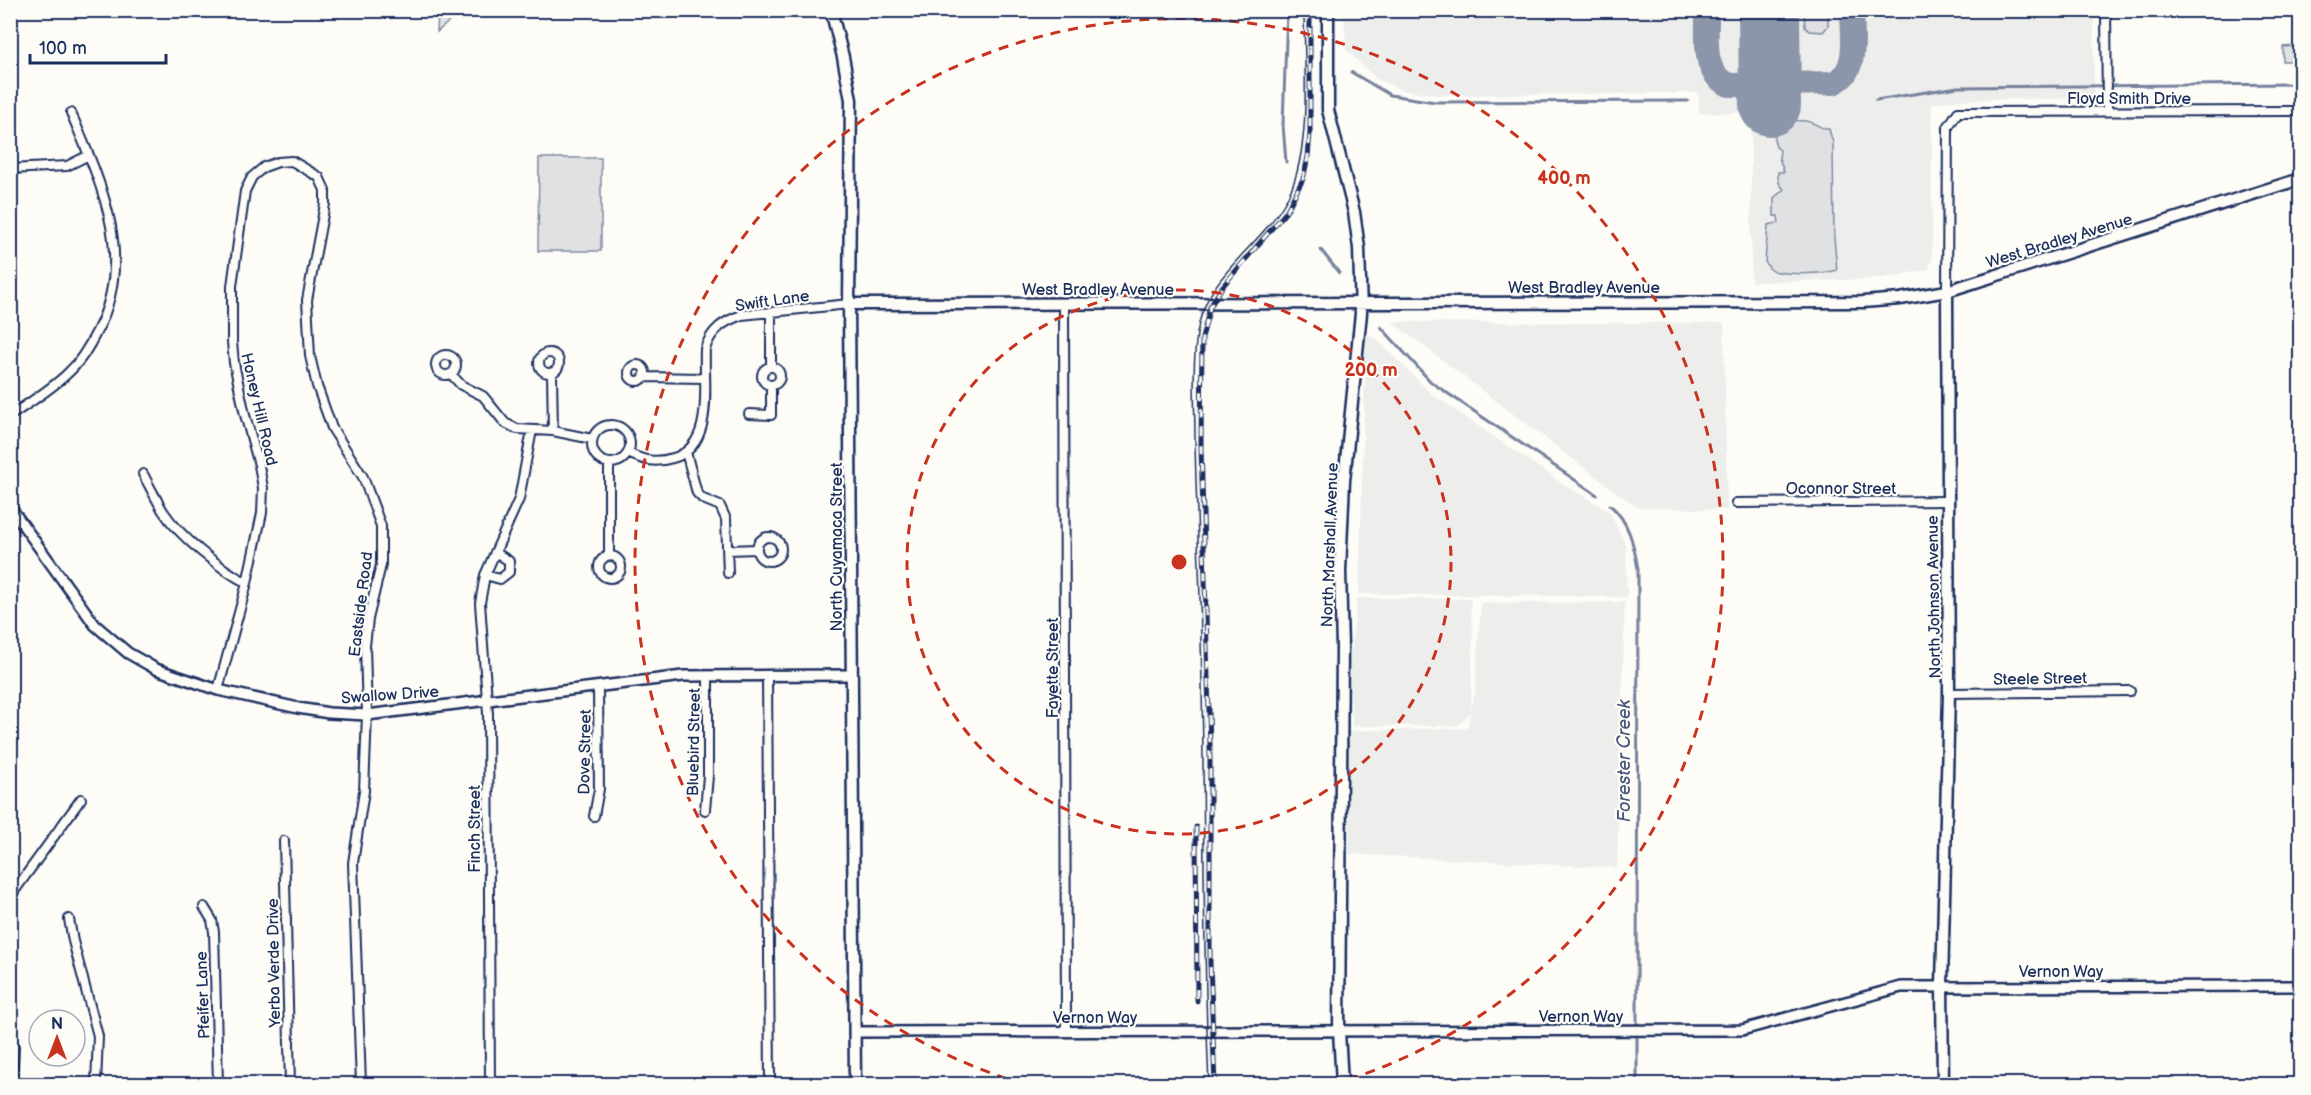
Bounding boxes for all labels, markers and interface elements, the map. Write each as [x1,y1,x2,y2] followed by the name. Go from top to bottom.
[30,27,166,65] scale bar
[39,38,87,59] text: 100 m
[2067,90,2192,109] street label: Floyd Smith Drive
[1537,168,1591,189] text: 400 m
[1984,210,2135,273] street label: West Bradley Avenue
[1508,279,1660,298] street label: West Bradley Avenue
[1022,281,1174,300] street label: West Bradley Avenue
[734,287,811,316] street label: Swift Lane
[236,351,281,468] street label: Honey Hill Road
[1344,360,1398,381] text: 200 m
[828,462,847,632] street label: North Cuyamaca Street
[1318,462,1343,628] street label: North Marshall Avenue
[1786,480,1896,499] street label: Oconnor Street
[1924,515,1945,679] street label: North Johnson Avenue
[346,551,377,658] street label: Eastside Road
[1169,552,1189,572] centre of rings
[1044,618,1063,718] street label: Fayette Street
[1993,669,2087,690] street label: Steele Street
[341,683,440,708] street label: Swallow Drive
[684,688,705,796] street label: Bluebird Street
[1614,699,1635,822] water label: Forester Creek
[575,709,596,795] street label: Dove Street
[466,785,485,873] street label: Finch Street
[264,898,285,1029] street label: Yerba Verde Drive
[192,950,215,1039] street label: Pfeifer Lane
[2019,963,2104,982] street label: Vernon Way
[27,1008,87,1068] north arrow
[1539,1008,1624,1027] street label: Vernon Way
[1053,1009,1138,1028] street label: Vernon Way
[51,1015,63,1034] text: N

